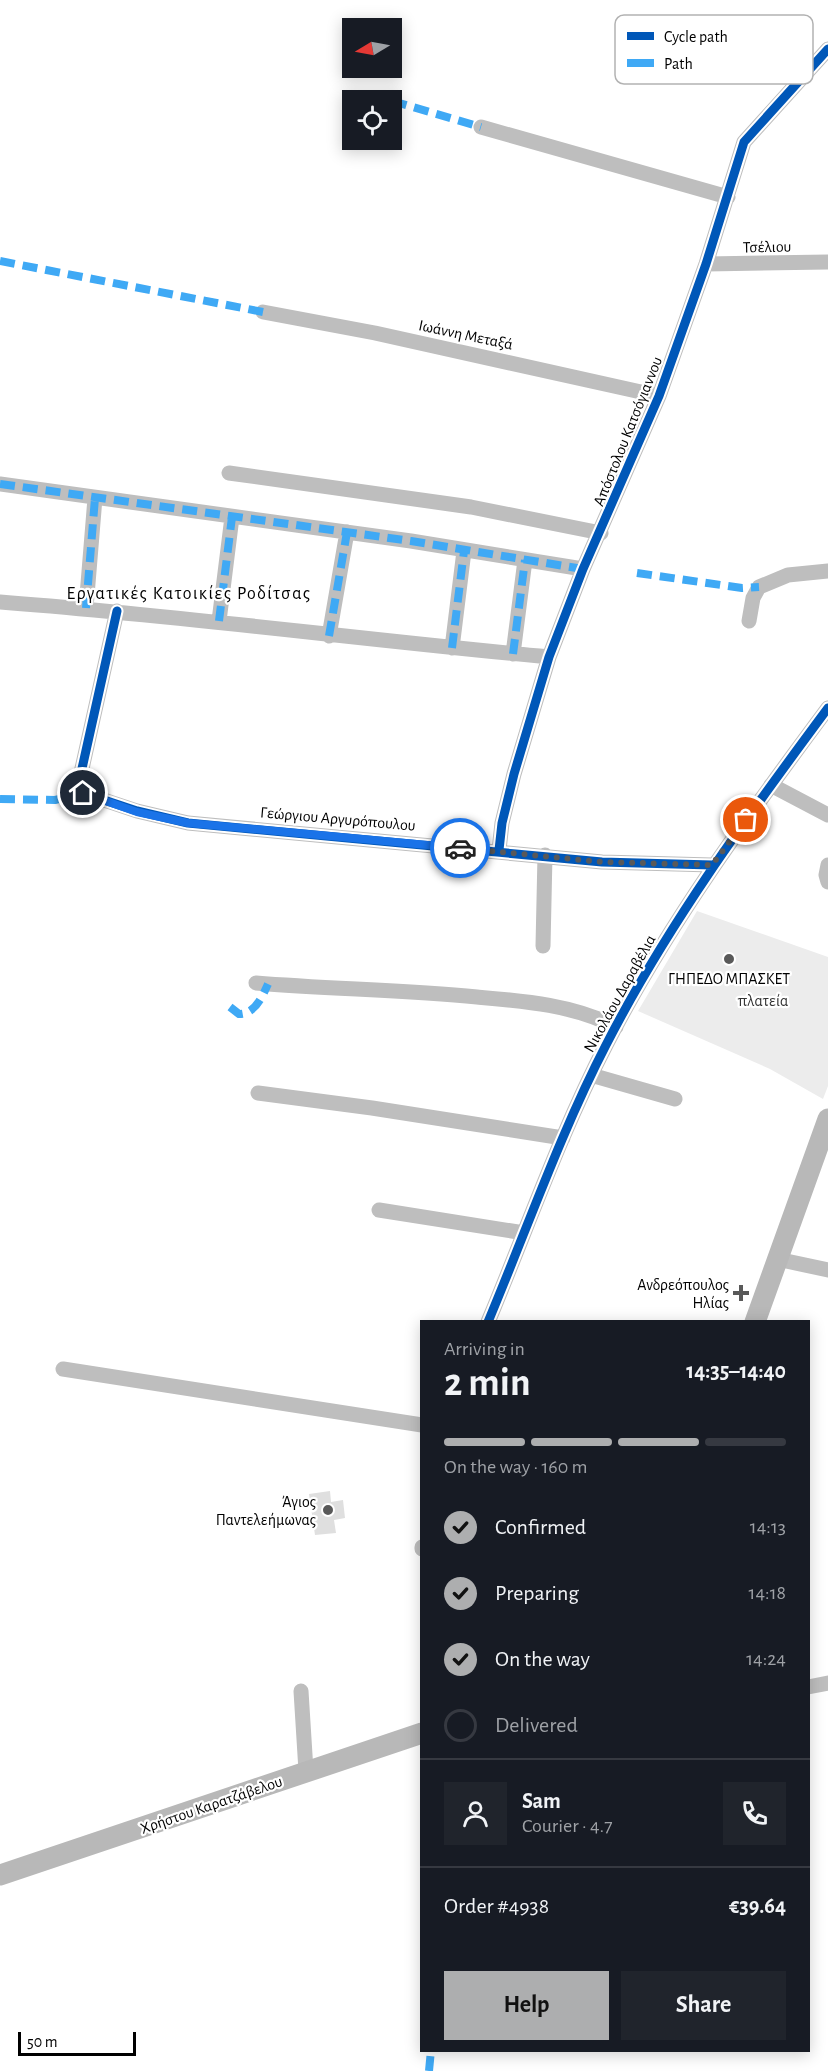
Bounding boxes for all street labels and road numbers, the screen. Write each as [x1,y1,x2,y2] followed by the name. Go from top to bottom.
[742,239,792,255] street label: Τσέλιου
[417,317,514,353] street label: Ιωάννη Μεταξά
[591,354,665,508] street label: Απόστολου Κατσόγιαννου
[259,804,416,834] street label: Γεώργιου Αργυρόπουλου
[581,932,659,1055] street label: Νικολάου Δαραβέλια
[138,1773,284,1837] street label: Χρήστου Καρατζάβελου

